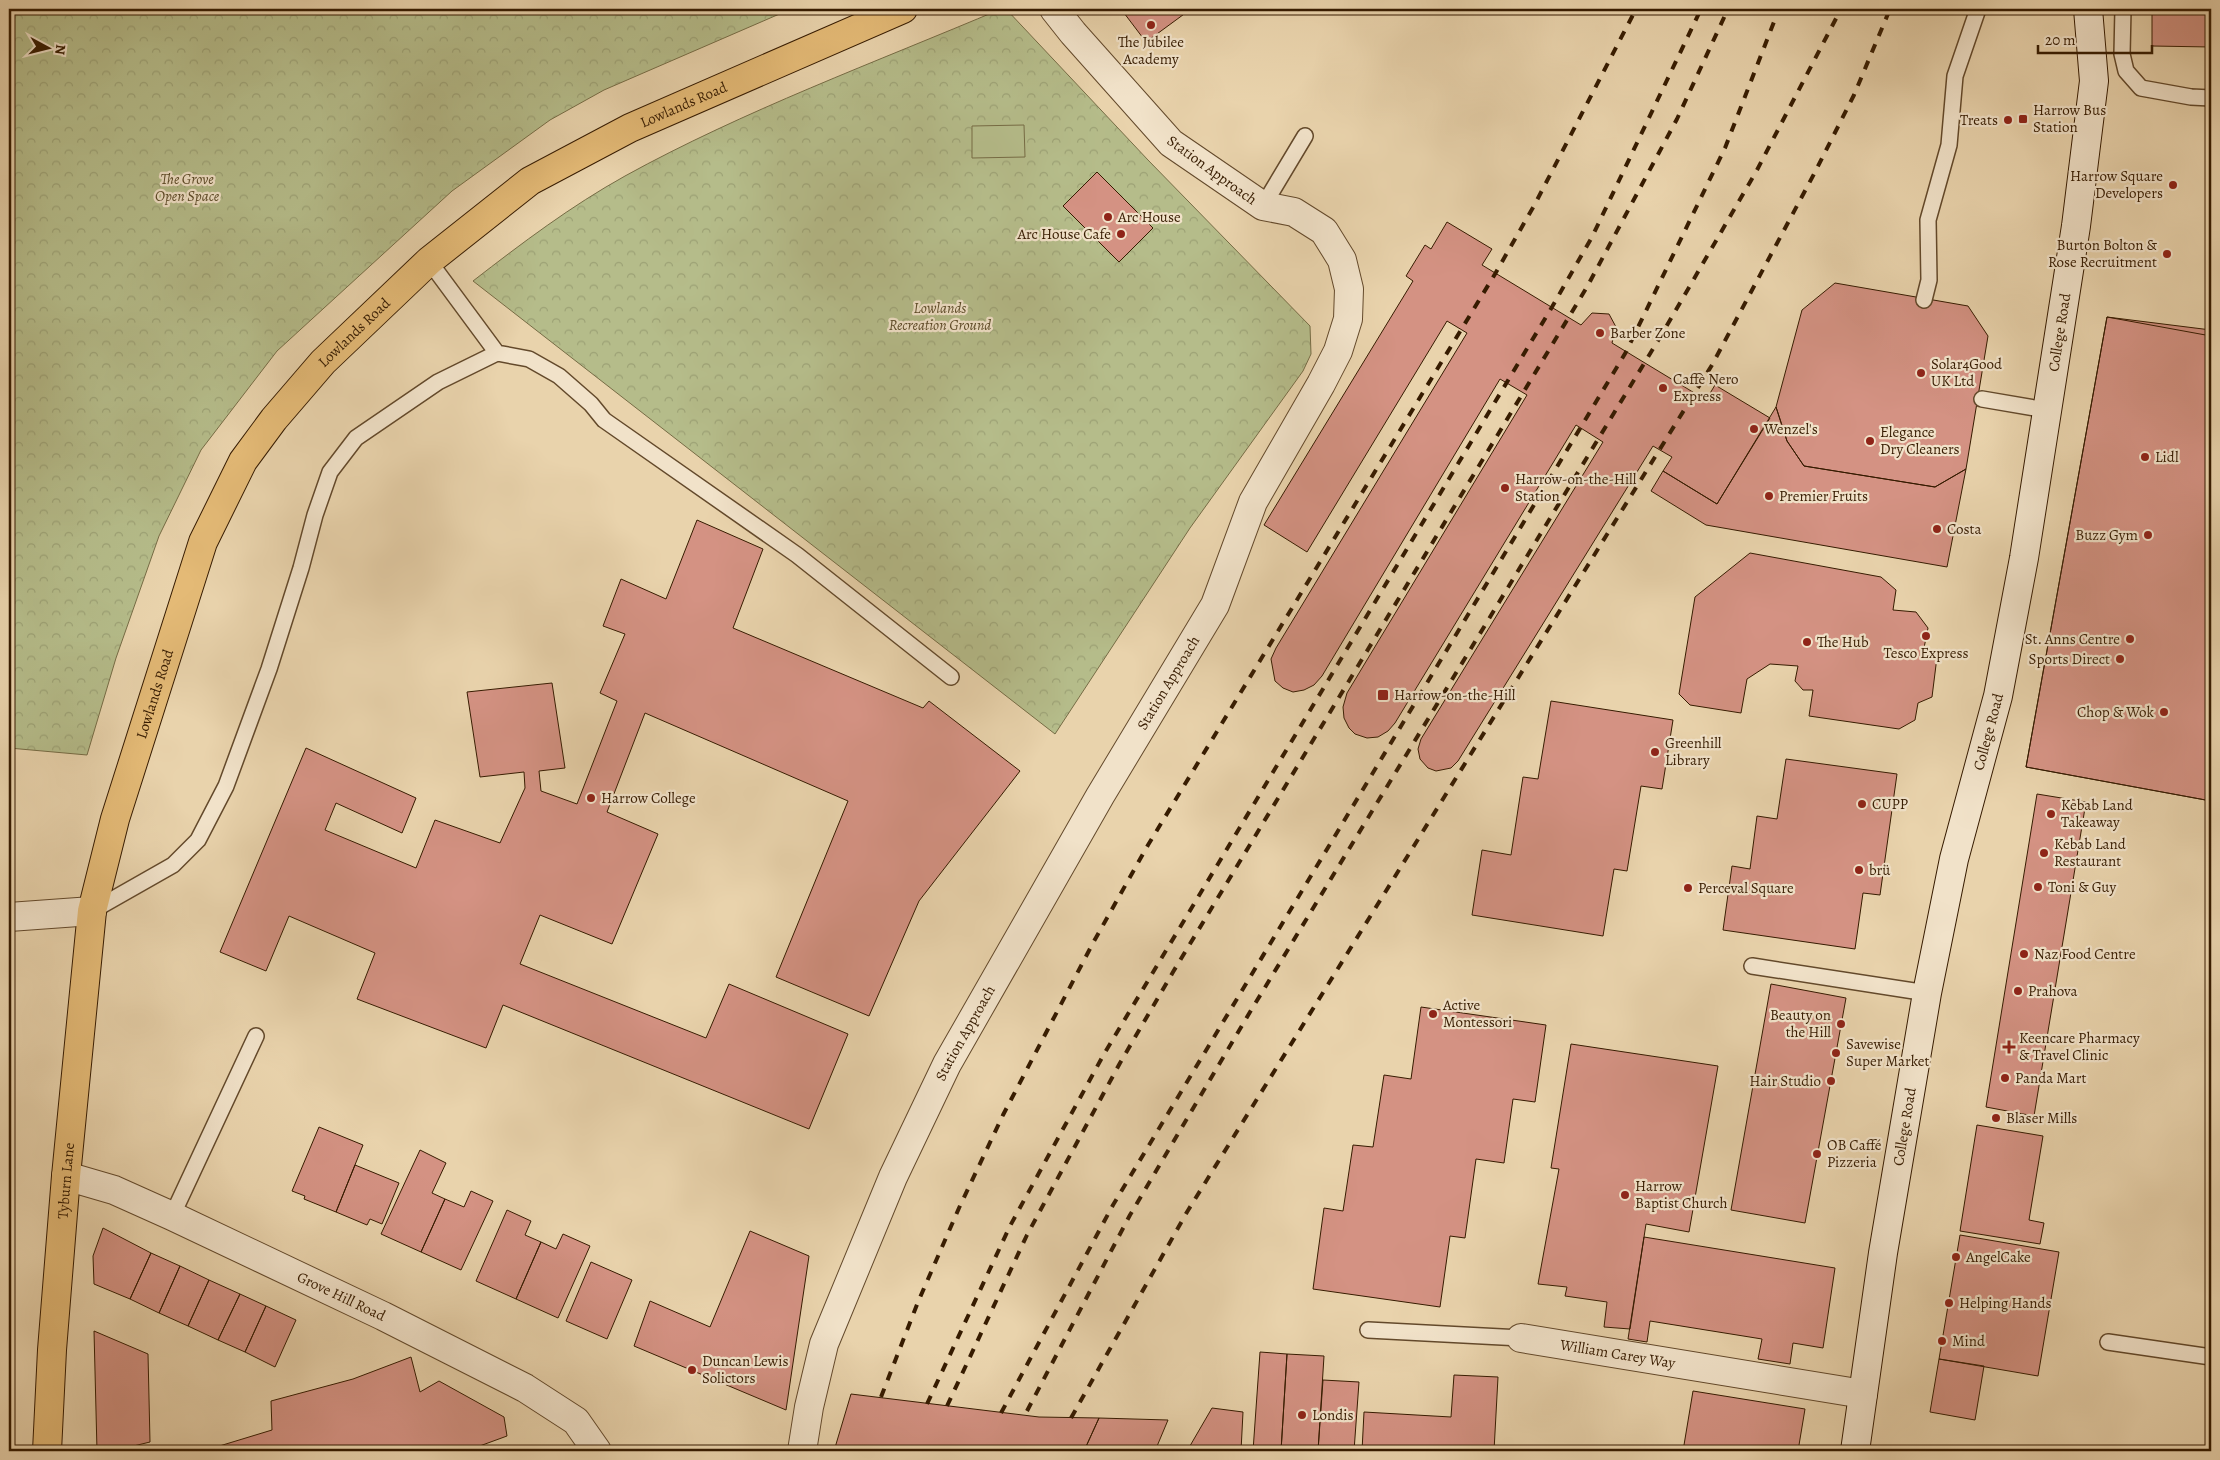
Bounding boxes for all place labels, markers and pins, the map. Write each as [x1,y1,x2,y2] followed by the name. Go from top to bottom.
[1145,19,1157,31] marker: The Jubilee Academy
[1118,32,1184,69] place label: The Jubilee Academy
[2033,100,2106,137] place label: Harrow Bus Station
[1960,110,1998,130] place label: Treats
[2017,113,2029,125] marker: Harrow Bus Station
[2002,114,2014,126] marker: Treats
[2070,166,2163,203] place label: Harrow Square Developers
[2167,179,2179,191] marker: Harrow Square Developers
[1117,207,1181,227] place label: Arc House
[1102,211,1114,223] marker: Arc House
[1017,224,1111,244] place label: Arc House Cafe
[1115,228,1127,240] marker: Arc House Cafe
[2048,235,2157,272] place label: Burton Bolton & Rose Recruitment
[2161,248,2173,260] marker: Burton Bolton & Rose Recruitment
[1610,323,1686,343] place label: Barber Zone
[1594,327,1606,339] marker: Barber Zone
[1931,354,2003,391] place label: Solar4Good UK Ltd
[1915,367,1927,379] marker: Solar4Good UK Ltd
[1673,369,1739,406] place label: Caffè Nero Express
[1657,382,1669,394] marker: Caffè Nero Express
[1763,419,1818,439] place label: Wenzel's
[1880,422,1960,459] place label: Elegance Dry Cleaners
[1748,423,1760,435] marker: Wenzel's
[1864,435,1876,447] marker: Elegance Dry Cleaners
[2155,447,2179,467] place label: Lidl
[2139,451,2151,463] marker: Lidl
[1515,469,1637,506] place label: Harrow-on-the-Hill Station
[1499,482,1511,494] marker: Harrow-on-the-Hill Station
[1779,486,1868,506] place label: Premier Fruits
[1763,490,1775,502] marker: Premier Fruits
[1947,519,1982,539] place label: Costa
[1931,523,1943,535] marker: Costa
[2075,525,2139,545] place label: Buzz Gym
[2142,529,2154,541] marker: Buzz Gym
[2025,629,2120,649] place label: St. Anns Centre
[1920,630,1932,642] marker: Tesco Express
[1817,632,1869,652] place label: The Hub
[2124,633,2136,645] marker: St. Anns Centre
[1801,636,1813,648] marker: The Hub
[1884,643,1968,663] place label: Tesco Express
[2029,649,2110,669] place label: Sports Direct
[2114,653,2126,665] marker: Sports Direct
[1394,685,1516,705] place label: Harrow-on-the-Hill
[1376,688,1390,702] marker: Harrow-on-the-Hill
[2077,702,2155,722] place label: Chop & Wok
[2158,706,2170,718] marker: Chop & Wok
[1665,733,1722,770] place label: Greenhill Library
[1649,746,1661,758] marker: Greenhill Library
[601,788,696,808] place label: Harrow College
[585,792,597,804] marker: Harrow College
[1872,794,1908,814] place label: CUPP
[2061,795,2134,832] place label: Kebab Land Takeaway
[1856,798,1868,810] marker: CUPP
[2045,808,2057,820] marker: Kebab Land Takeaway
[2054,834,2127,871] place label: Kebab Land Restaurant
[2038,847,2050,859] marker: Kebab Land Restaurant
[1869,860,1891,880] place label: brü
[1853,864,1865,876] marker: brü
[2048,877,2116,897] place label: Toni & Guy
[1698,878,1794,898] place label: Perceval Square
[2032,881,2044,893] marker: Toni & Guy
[1682,882,1694,894] marker: Perceval Square
[2034,944,2136,964] place label: Naz Food Centre
[2018,948,2030,960] marker: Naz Food Centre
[2028,981,2077,1001] place label: Prahova
[2012,985,2024,997] marker: Prahova
[1442,995,1512,1032] place label: Active Montessori
[1770,1005,1831,1042] place label: Beauty on the Hill
[1427,1008,1439,1020] marker: Active Montessori
[1835,1018,1847,1030] marker: Beauty on the Hill
[2019,1028,2140,1065] place label: Keencare Pharmacy & Travel Clinic
[1846,1034,1930,1071] place label: Savewise Super Market
[2003,1041,2015,1053] marker: Keencare Pharmacy & Travel Clinic
[1830,1047,1842,1059] marker: Savewise Super Market
[2015,1068,2086,1088] place label: Panda Mart
[1749,1071,1821,1091] place label: Hair Studio
[1999,1072,2011,1084] marker: Panda Mart
[1825,1075,1837,1087] marker: Hair Studio
[2006,1108,2077,1128] place label: Blaser Mills
[1990,1112,2002,1124] marker: Blaser Mills
[1827,1135,1882,1172] place label: OB Caffé Pizzeria
[1811,1148,1823,1160] marker: OB Caffé Pizzeria
[1635,1176,1727,1213] place label: Harrow Baptist Church
[1619,1189,1631,1201] marker: Harrow Baptist Church
[1965,1247,2031,1267] place label: AngelCake
[1950,1251,1962,1263] marker: AngelCake
[1959,1293,2052,1313] place label: Helping Hands
[1943,1297,1955,1309] marker: Helping Hands
[1952,1331,1986,1351] place label: Mind
[1936,1335,1948,1347] marker: Mind
[702,1351,788,1388] place label: Duncan Lewis Solictors
[686,1364,698,1376] marker: Duncan Lewis Solictors
[1312,1405,1354,1425] place label: Londis
[1296,1409,1308,1421] marker: Londis

